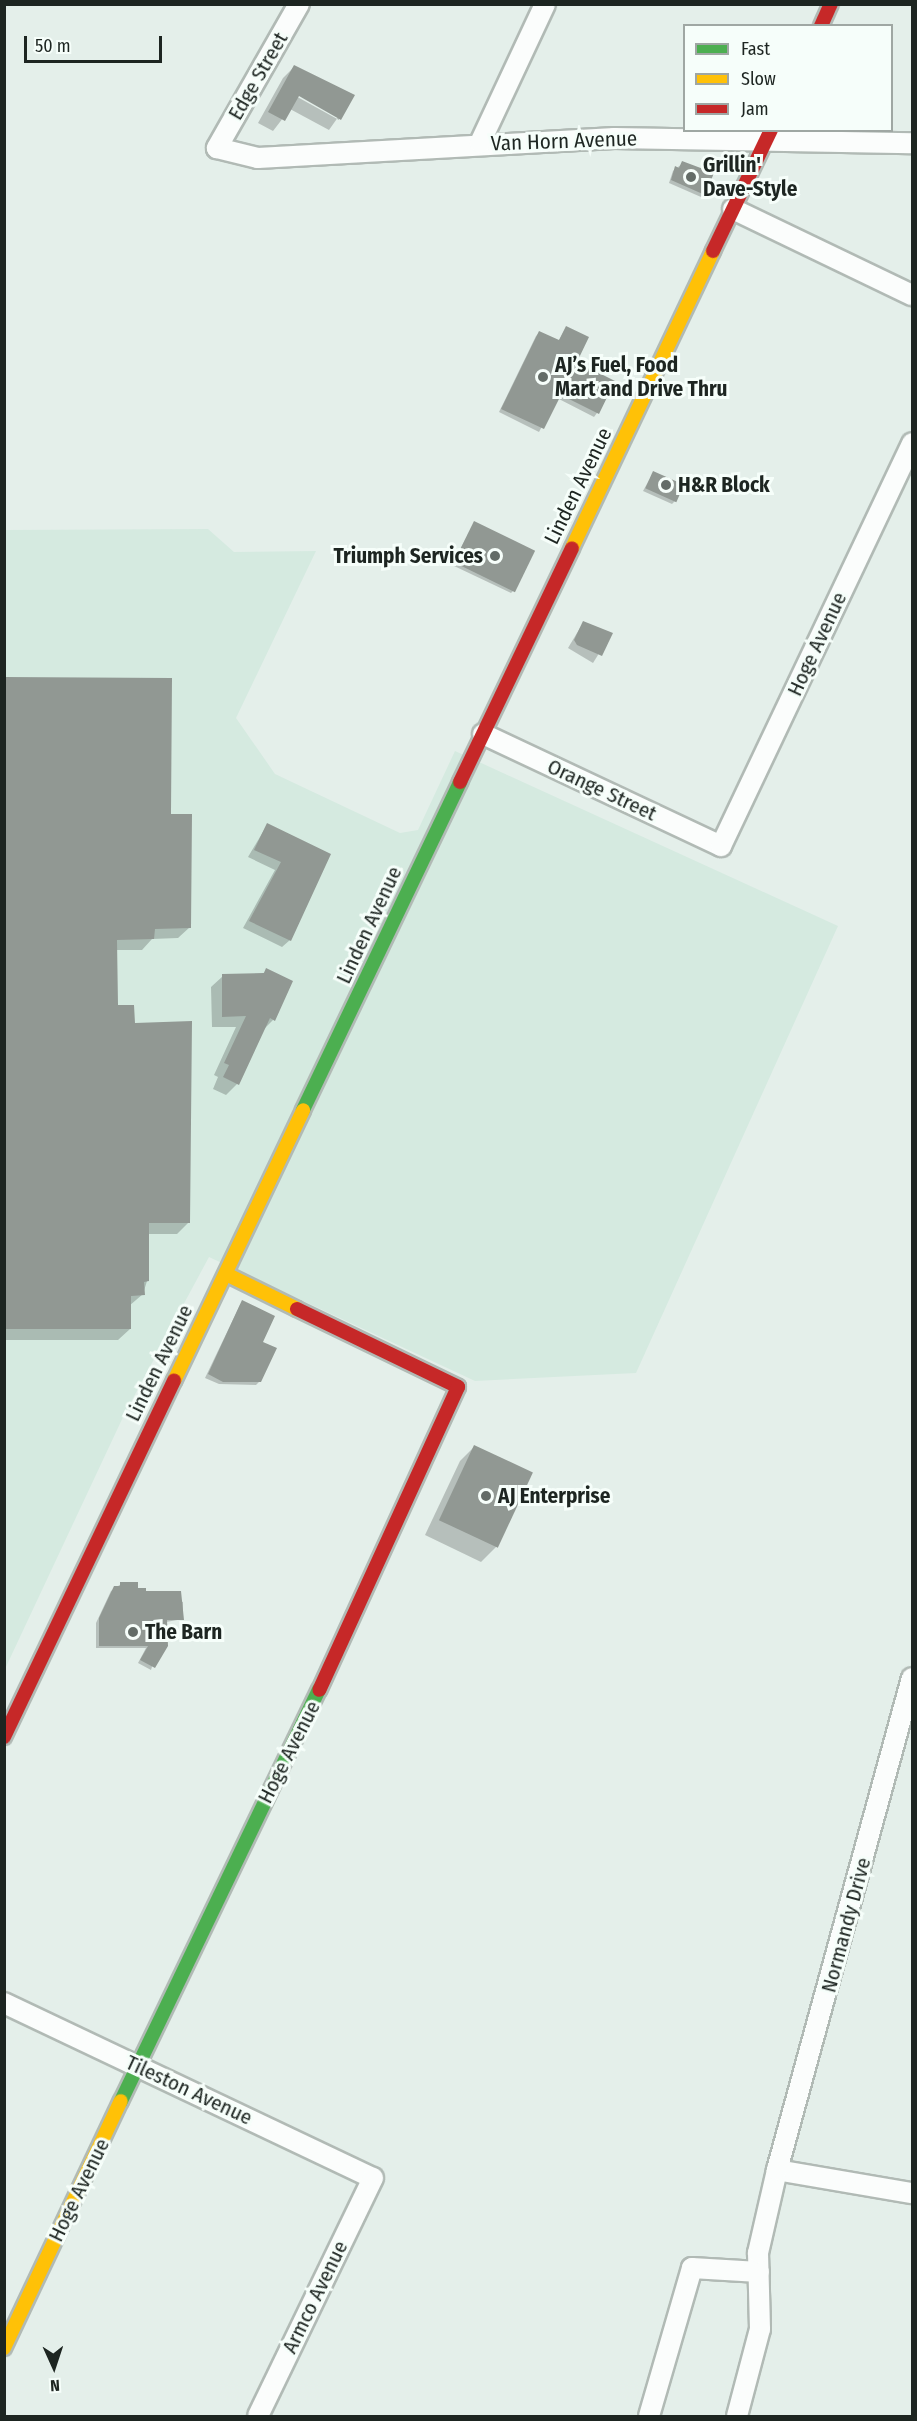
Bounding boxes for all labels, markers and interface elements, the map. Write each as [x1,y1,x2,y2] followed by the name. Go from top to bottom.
[27,24,165,62] scale bar
[683,24,893,132] legend
[223,28,293,124] street label: Edge Street
[35,35,71,57] text: 50 m
[741,38,770,60] text: Fast
[741,68,776,90] text: Slow
[741,98,769,120] text: Jam
[490,126,638,156] street label: Van Horn Avenue
[703,152,797,202] place label: Grillin' Dave-Style
[684,170,698,184] marker: Grillin' Dave-Style
[555,352,727,402] place label: AJ’s Fuel, Food Mart and Drive Thru
[536,370,550,384] marker: AJ’s Fuel, Food Mart and Drive Thru
[539,424,617,548] street label: Linden Avenue
[678,472,770,498] place label: H&R Block
[659,478,673,492] marker: H&R Block
[333,543,483,569] place label: Triumph Services
[488,549,502,563] marker: Triumph Services
[782,588,852,700] street label: Hoge Avenue
[543,754,661,826] street label: Orange Street
[331,862,407,988] street label: Linden Avenue
[120,1301,198,1425] street label: Linden Avenue
[498,1483,610,1509] place label: AJ Enterprise
[479,1489,493,1503] marker: AJ Enterprise
[145,1619,222,1645] place label: The Barn
[126,1625,140,1639] marker: The Barn
[252,1697,326,1807] street label: Hoge Avenue
[816,1855,876,1995] street label: Normandy Drive
[122,2050,256,2130] street label: Tileston Avenue
[43,2134,115,2246] street label: Hoge Avenue
[277,2237,353,2357] street label: Armco Avenue
[24,2337,84,2397] north arrow
[50,2376,60,2395] text: N

